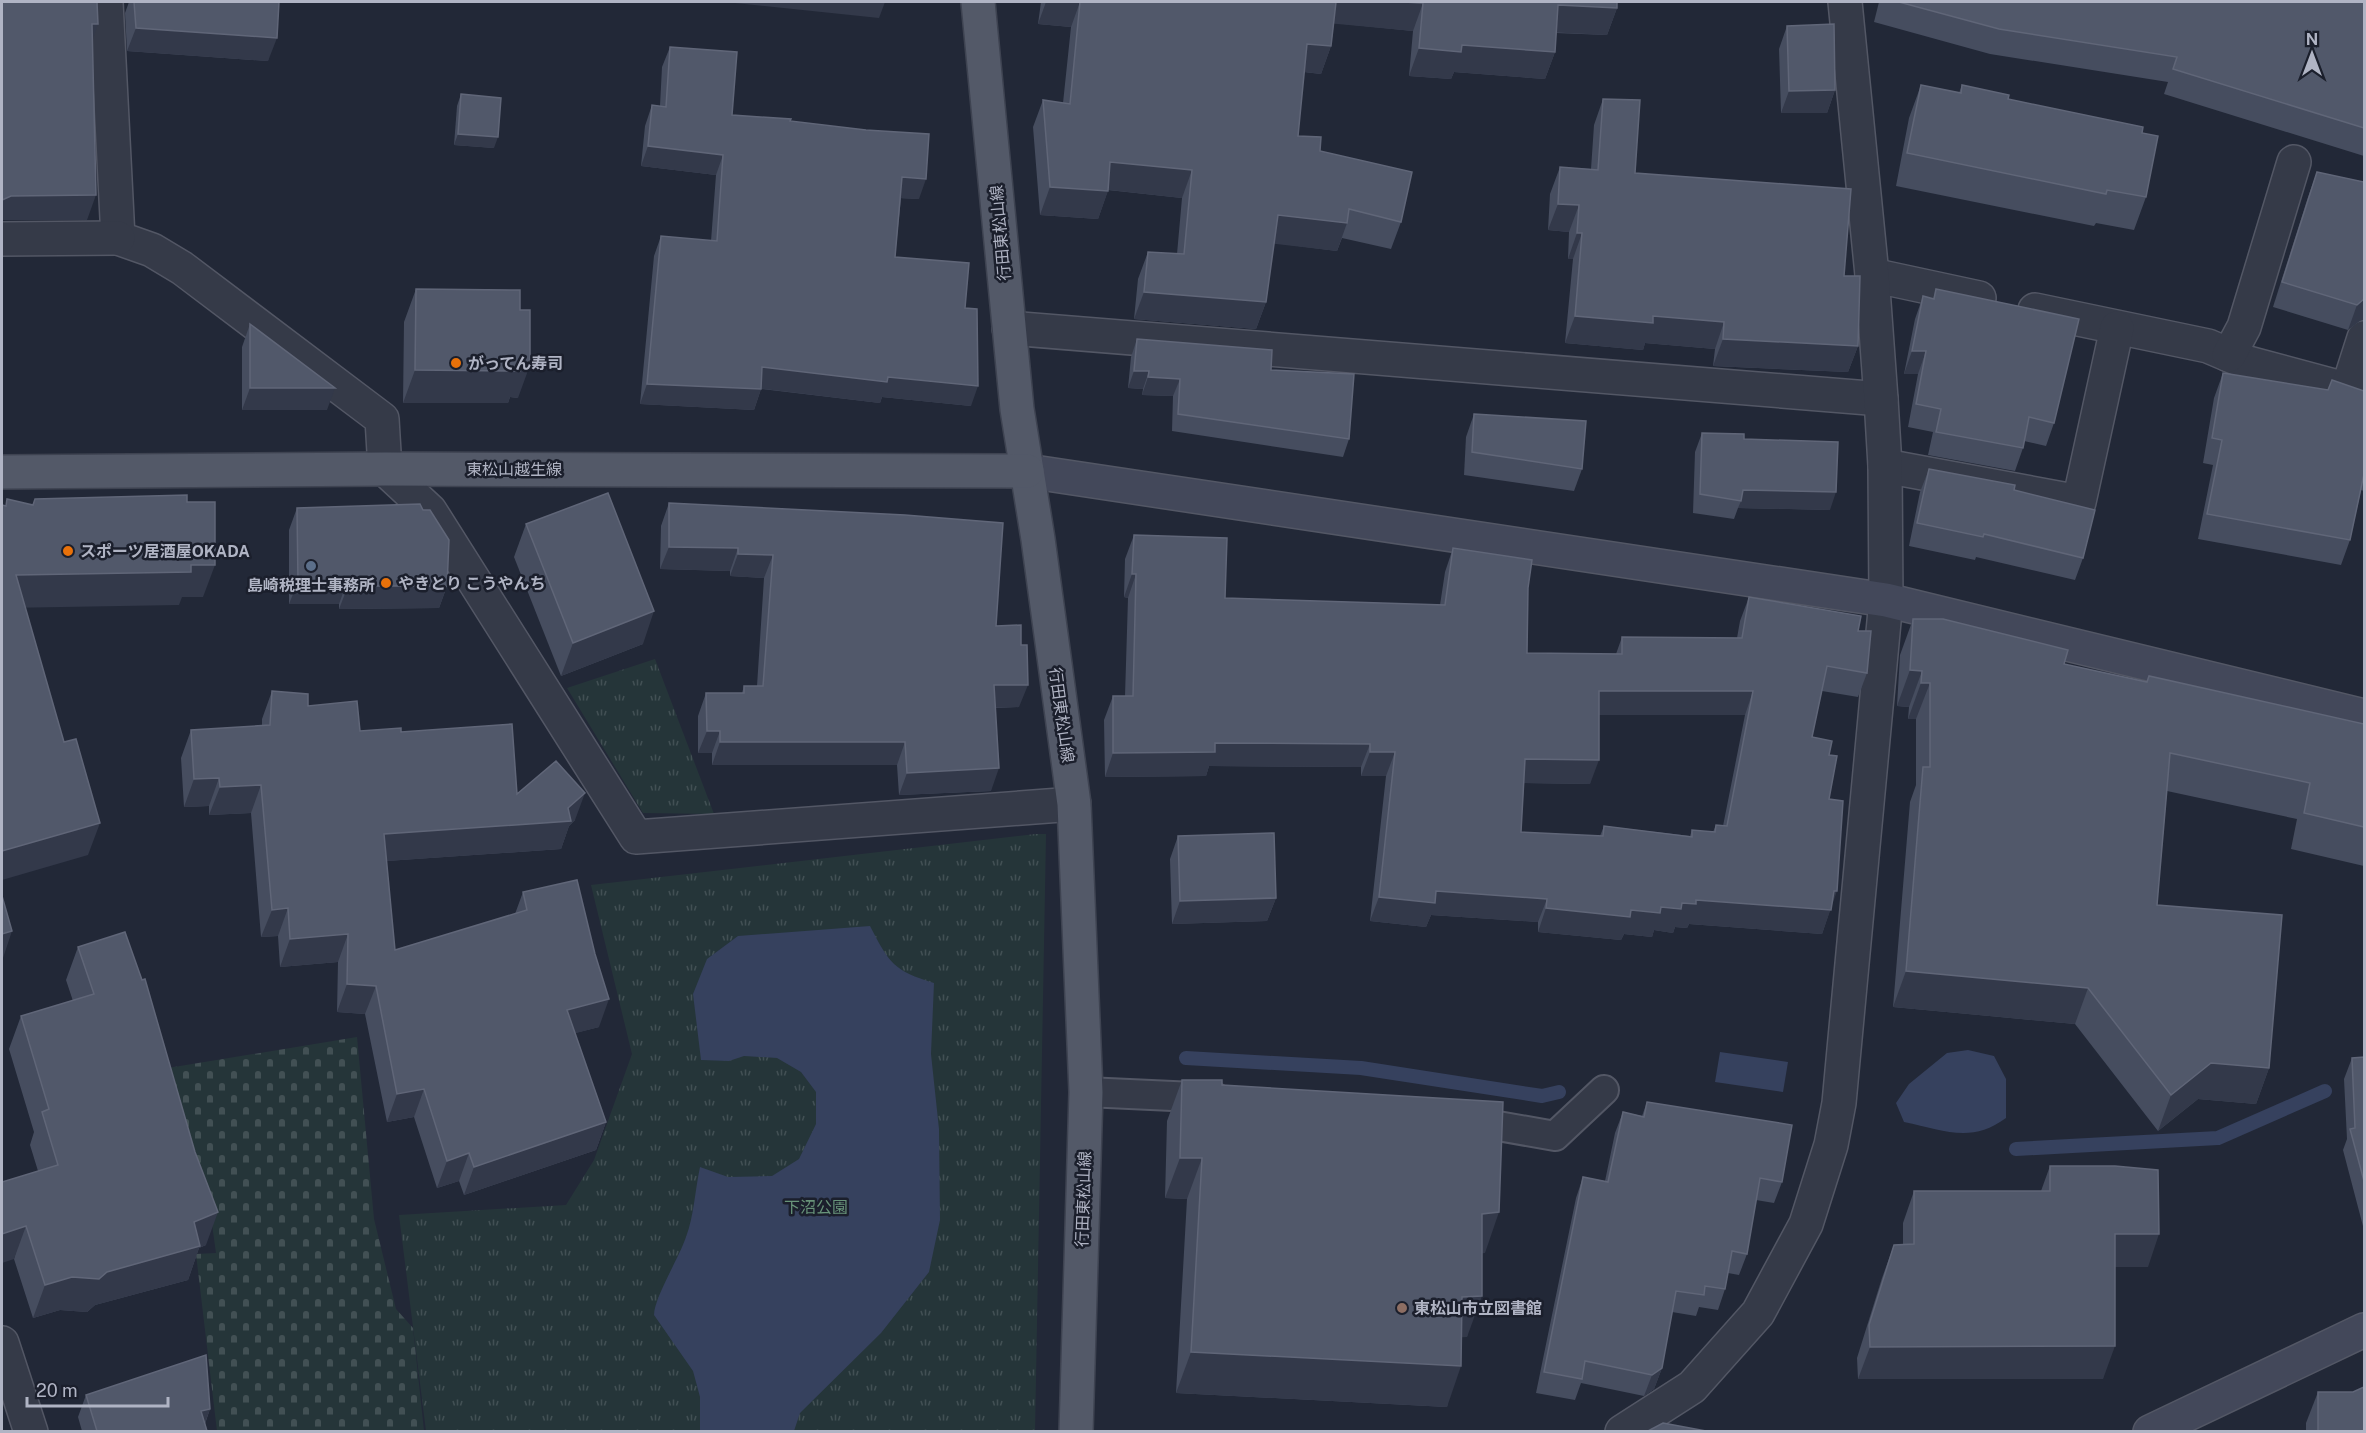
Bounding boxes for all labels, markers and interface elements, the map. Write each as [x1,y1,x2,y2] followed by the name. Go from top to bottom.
[2282,24,2342,84] north arrow
[2306,30,2318,49] text: N
[987,184,1014,282] street label: 行田東松山線
[468,354,563,373] place label: がってん寿司
[449,356,463,370] marker: がってん寿司
[466,460,562,479] street label: 東松山越生線
[80,542,250,561] place label: スポーツ居酒屋OKADA
[61,544,75,558] marker: スポーツ居酒屋OKADA
[304,559,318,573] marker: 島崎税理士事務所
[398,574,546,593] place label: やきとり こうやんち
[247,576,375,595] place label: 島崎税理士事務所
[379,576,393,590] marker: やきとり こうやんち
[1045,666,1078,764] street label: 行田東松山線
[1072,1151,1095,1247] street label: 行田東松山線
[784,1198,848,1217] park label: 下沼公園
[1414,1299,1542,1318] place label: 東松山市立図書館
[1395,1301,1409,1315] marker: 東松山市立図書館
[27,1370,168,1408] scale bar
[36,1380,78,1401] text: 20 m

